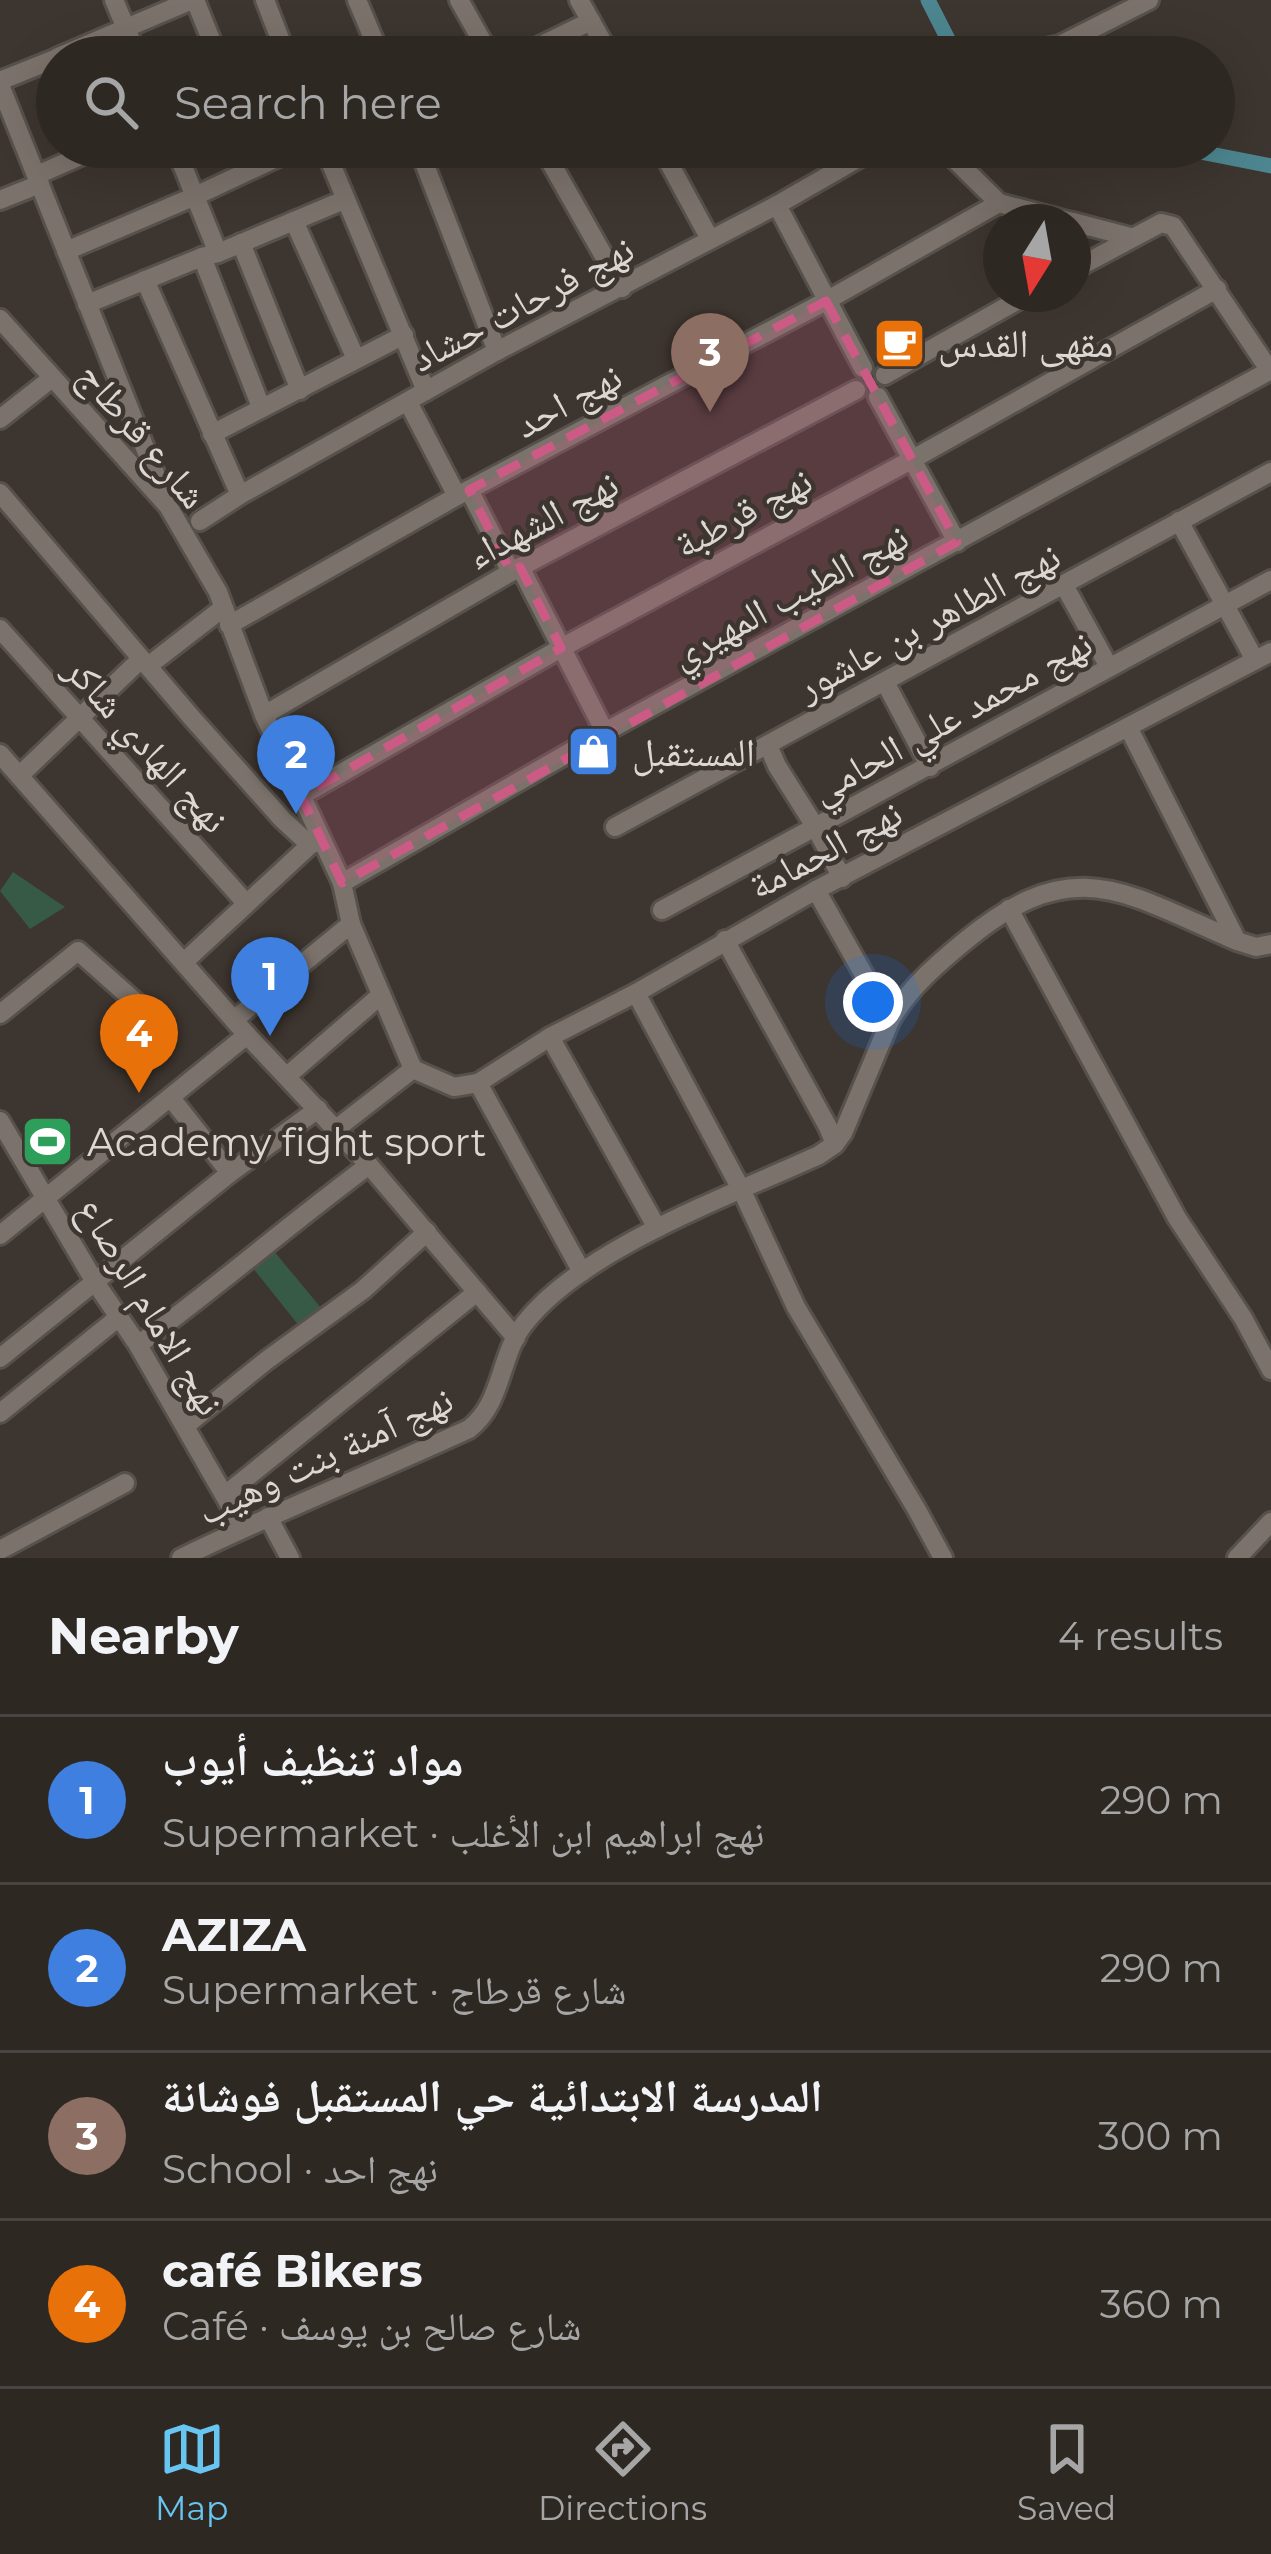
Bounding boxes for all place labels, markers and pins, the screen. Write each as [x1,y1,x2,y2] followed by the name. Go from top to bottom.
[671,313,749,412] pin: 3
[871,315,927,371] cafe icon: مقهى القدس
[938,319,1113,368] place label: مقهى القدس
[257,715,335,814] pin: 2
[565,724,621,780] shop icon: المستقبل
[632,728,755,777] place label: المستقبل
[231,937,309,1036] pin: 1
[100,994,178,1093] pin: 4
[20,1114,76,1170] sports icon: Academy fight sport
[87,1118,487,1166] place label: Academy fight sport

